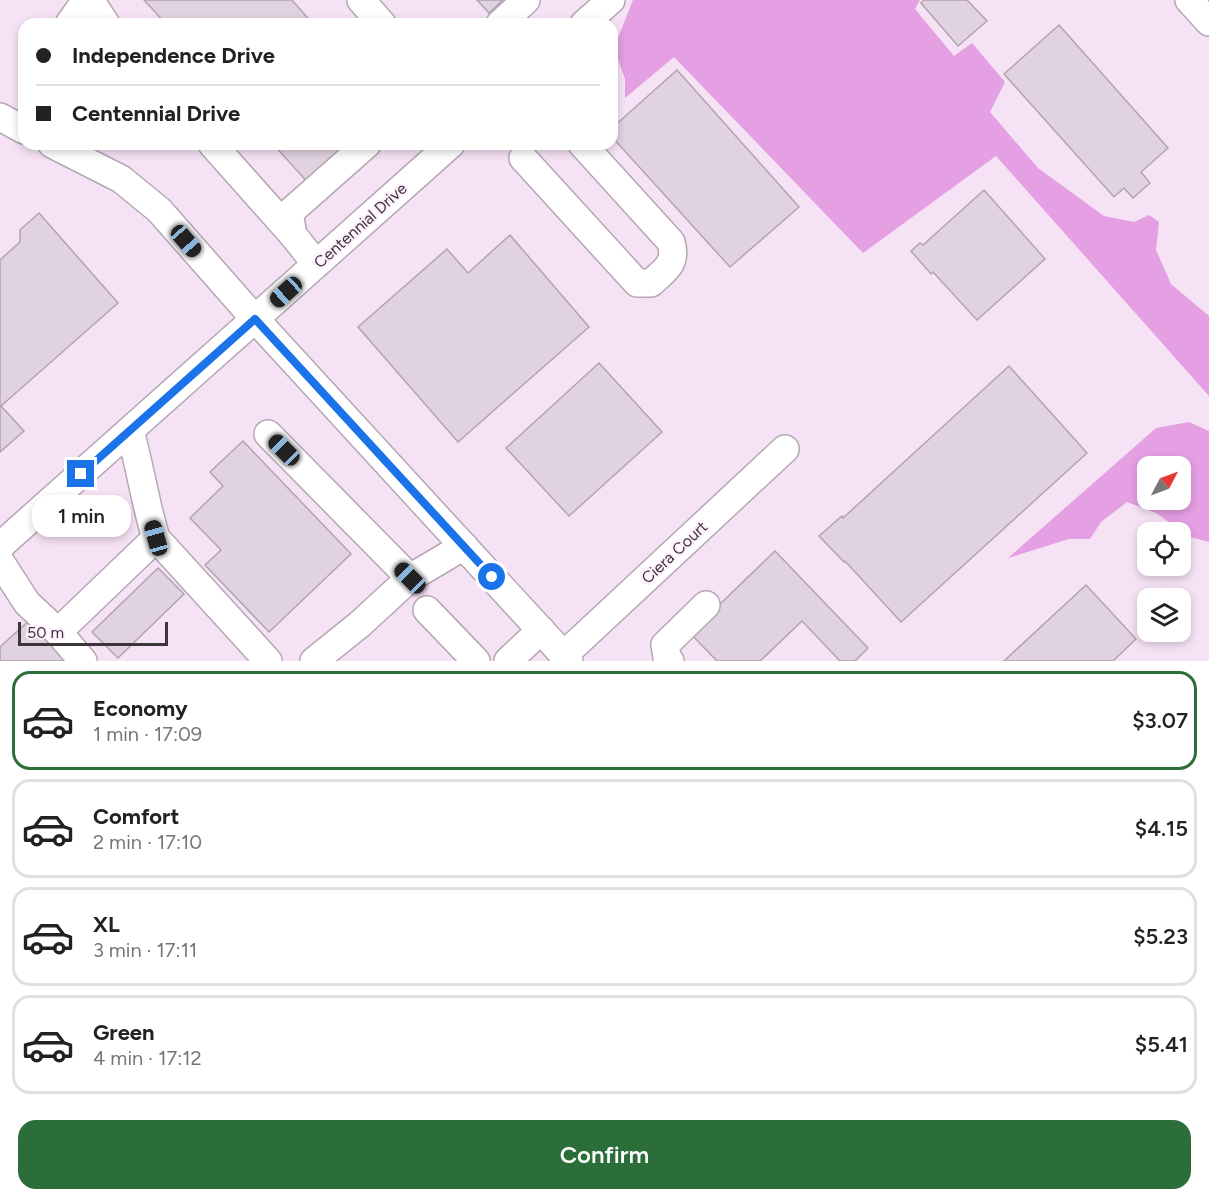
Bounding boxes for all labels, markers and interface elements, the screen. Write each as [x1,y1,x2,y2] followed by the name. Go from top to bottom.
[72,42,275,69] text: Independence Drive
[72,100,240,127] text: Centennial Drive
[310,179,411,272] street label: Centennial Drive
[167,222,205,260] car
[267,273,305,311] car
[265,431,303,469] car
[1137,456,1191,510] north arrow
[1137,456,1191,642] map controls
[67,460,94,487] route end
[32,495,130,537] callout: 1 min
[58,504,105,528] text: 1 min
[638,517,711,588] street label: Ciera Court
[142,518,170,558] car
[1137,522,1191,576] button: locate
[391,559,429,597] car
[478,563,505,590] route start
[1137,588,1191,642] button: layers
[18,619,168,646] scale bar
[27,623,64,642] text: 50 m
[21,694,75,748] icon: car
[93,695,188,722] text: Economy
[1132,707,1188,734] text: $3.07
[93,722,202,746] text: 1 min · 17:09
[21,802,75,856] icon: car
[93,803,179,830] text: Comfort
[1135,815,1188,842] text: $4.15
[93,830,202,854] text: 2 min · 17:10
[21,910,75,964] icon: car
[93,911,120,938] text: XL
[1133,923,1188,950] text: $5.23
[93,938,197,962] text: 3 min · 17:11
[21,1018,75,1072] icon: car
[93,1019,155,1046] text: Green
[1135,1031,1188,1058] text: $5.41
[93,1046,202,1070] text: 4 min · 17:12
[18,1120,1191,1189] button: Confirm

